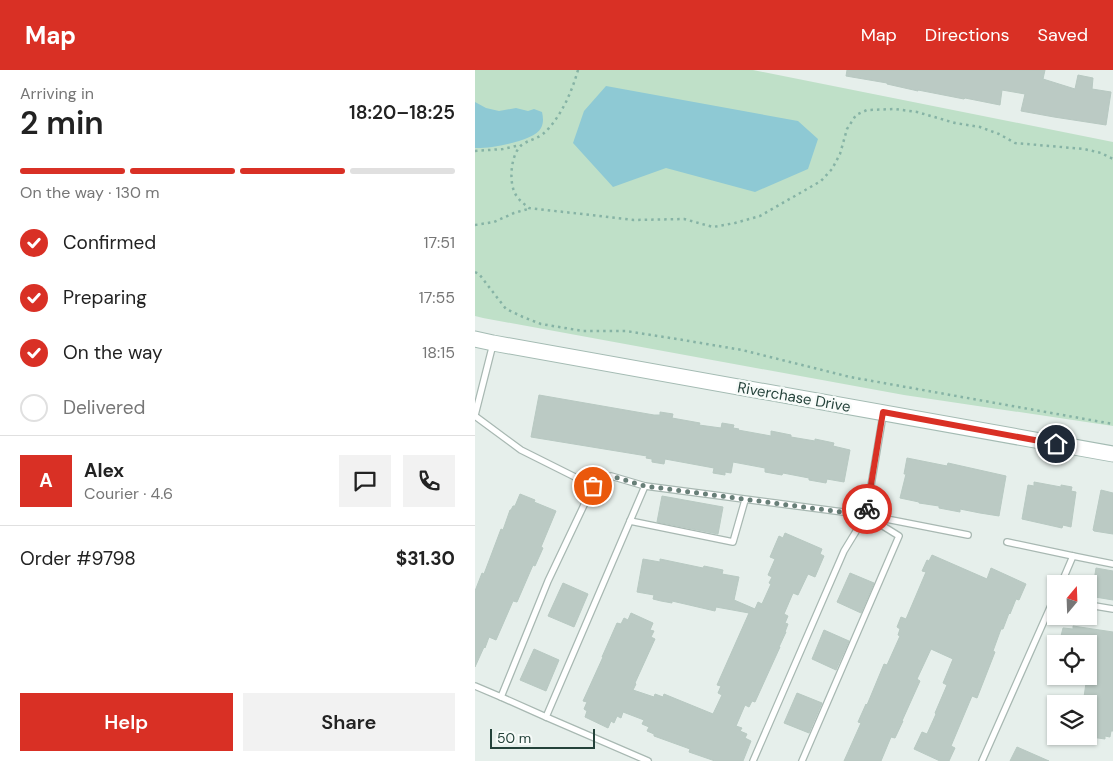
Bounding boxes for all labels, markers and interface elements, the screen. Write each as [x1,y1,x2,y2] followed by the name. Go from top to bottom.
[25,20,76,51] text: Map
[861,23,897,47] text: Map
[925,23,1010,47] text: Directions
[1038,23,1088,47] text: Saved
[20,83,94,104] text: Arriving in
[349,100,455,125] text: 18:20–18:25
[20,102,104,144] text: 2 min
[20,182,160,203] text: On the way · 130 m
[20,229,48,257] icon: check
[63,230,156,255] text: Confirmed
[423,232,455,253] text: 17:51
[20,284,48,312] icon: check
[63,285,147,310] text: Preparing
[419,287,455,308] text: 17:55
[20,339,48,367] icon: check
[63,340,163,365] text: On the way
[422,342,455,363] text: 18:15
[736,377,852,417] street label: Riverchase Drive
[63,395,145,420] text: Delivered
[1035,423,1077,465] pin
[1042,430,1070,458] icon: home
[339,455,391,507] button: chat
[403,455,455,507] button: phone
[84,458,124,483] text: Alex
[572,465,614,507] pin
[39,468,53,493] text: A
[579,472,607,500] icon: bag
[84,483,173,504] text: Courier · 4.6
[842,484,892,534] courier
[853,495,881,523] icon: bike
[20,546,136,571] text: Order #9798
[396,546,455,571] text: $31.30
[1047,575,1097,625] north arrow
[1047,575,1097,745] map controls
[1047,635,1097,685] button: locate
[20,693,233,751] button: Help
[243,693,455,751] button: Share
[1047,695,1097,745] button: layers
[490,726,595,749] scale bar
[497,729,531,747] text: 50 m

